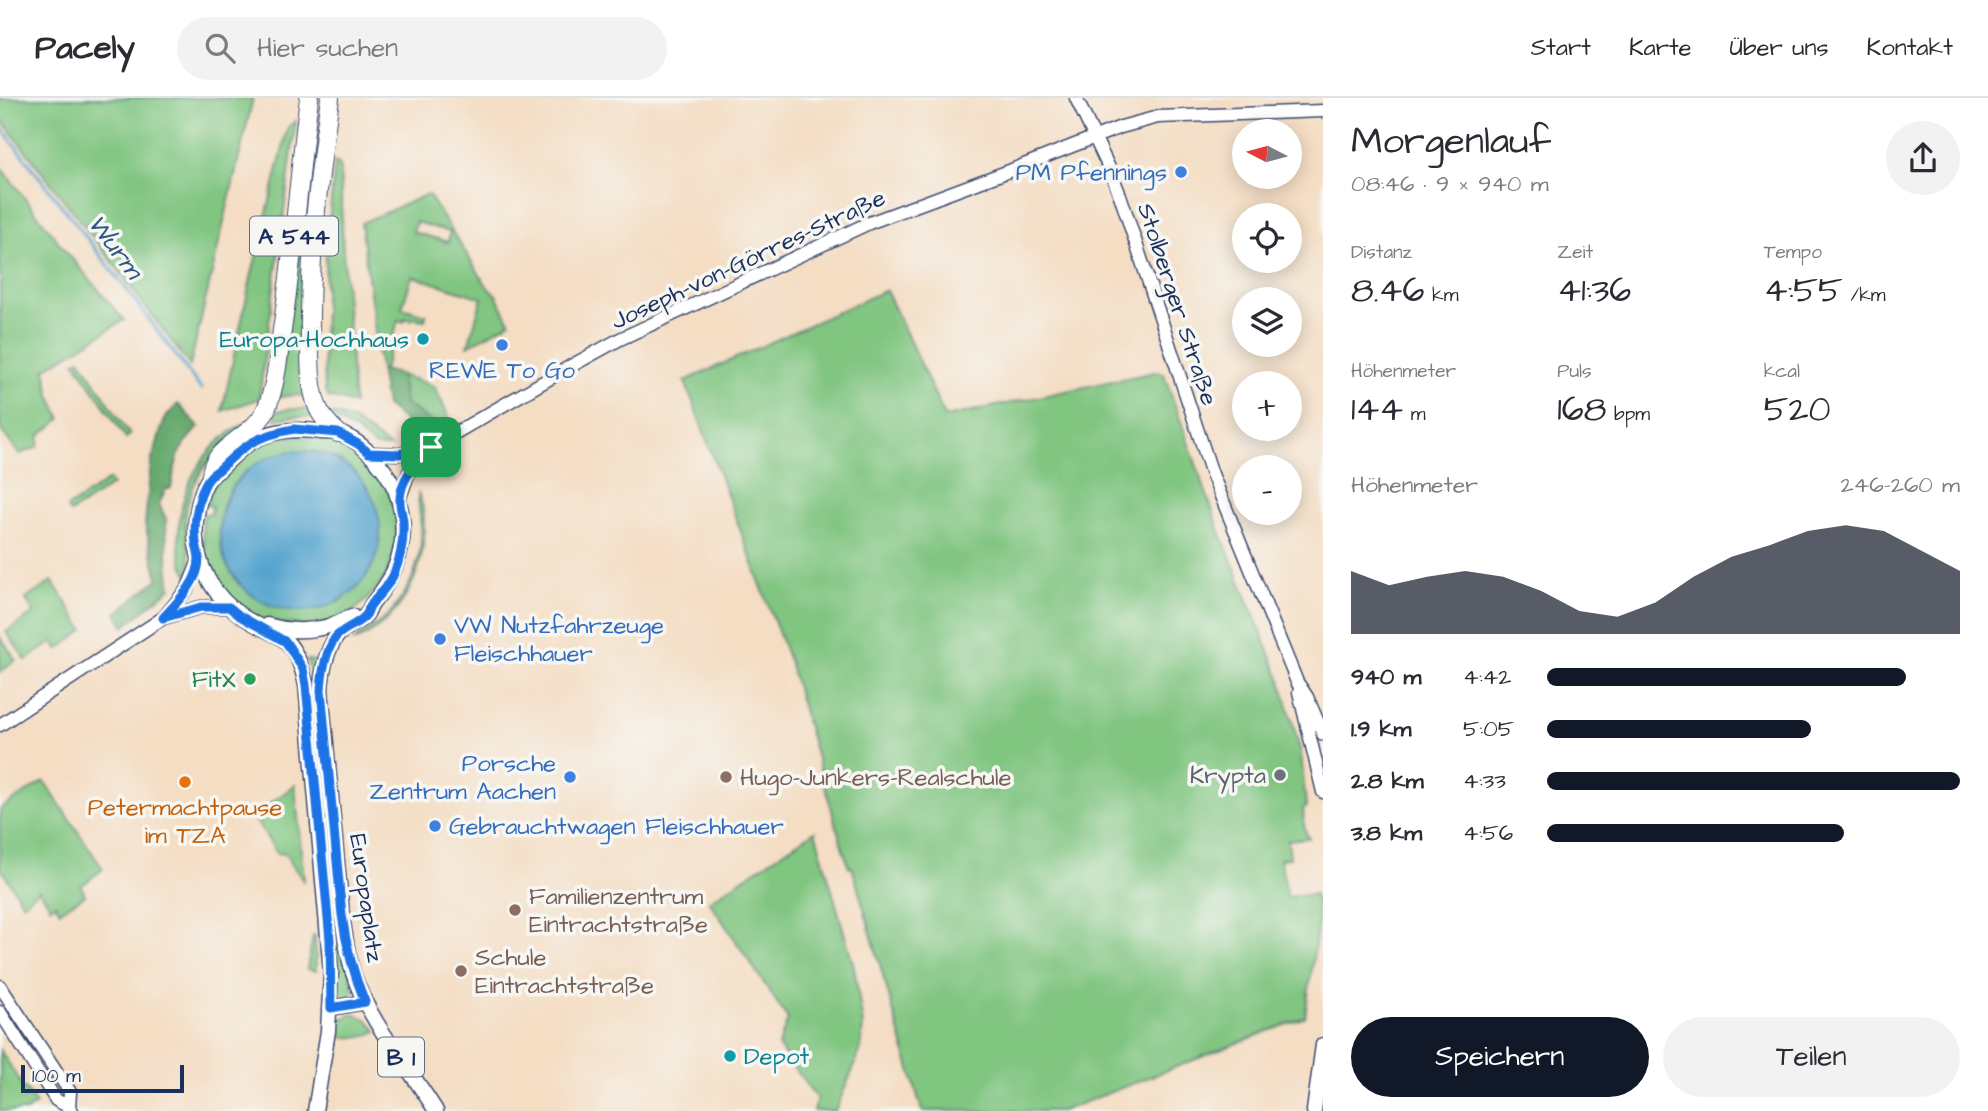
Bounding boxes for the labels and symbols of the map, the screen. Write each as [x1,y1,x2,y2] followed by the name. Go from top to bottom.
[1232,119,1302,189] north arrow
[1016,156,1167,191] place label: PM Pfennings
[1173,164,1189,180] marker: PM Pfennings
[606,181,891,339] street label: Joseph-von-Görres-Straße
[1127,199,1226,410] street label: Stolberger Straße
[79,207,153,288] water label: Wurm
[250,217,338,256] road number: A 544
[219,323,409,357] place label: Europa-Hochhaus
[415,331,431,347] marker: Europa-Hochhaus
[494,337,510,353] marker: REWE To Go
[429,354,575,388] place label: REWE To Go
[401,417,461,477] pin
[454,609,664,671] place label: VW Nutzfahrzeuge Fleischhauer
[432,631,448,647] marker: VW Nutzfahrzeuge Fleischhauer
[192,663,236,697] place label: FitX
[242,671,258,687] marker: FitX
[369,747,556,809] place label: Porsche Zentrum Aachen
[1190,759,1266,794] place label: Krypta
[740,761,1012,796] place label: Hugo-Junkers-Realschule
[1272,767,1288,783] marker: Krypta
[562,769,578,785] marker: Porsche Zentrum Aachen
[718,769,734,785] marker: Hugo-Junkers-Realschule
[177,774,193,790] marker: Petermachtpause im TZA
[88,791,282,853] place label: Petermachtpause im TZA
[449,810,784,845] place label: Gebrauchtwagen Fleischhauer
[427,818,443,834] marker: Gebrauchtwagen Fleischhauer
[340,832,392,965] street label: Europaplatz
[529,880,708,942] place label: Familienzentrum Eintrachtstraße
[507,902,523,918] marker: Familienzentrum Eintrachtstraße
[475,941,654,1003] place label: Schule Eintrachtstraße
[453,963,469,979] marker: Schule Eintrachtstraße
[378,1038,424,1076] road number: B 1
[744,1040,809,1074] place label: Depot
[722,1048,738,1064] marker: Depot
[21,1062,184,1094] scale bar

